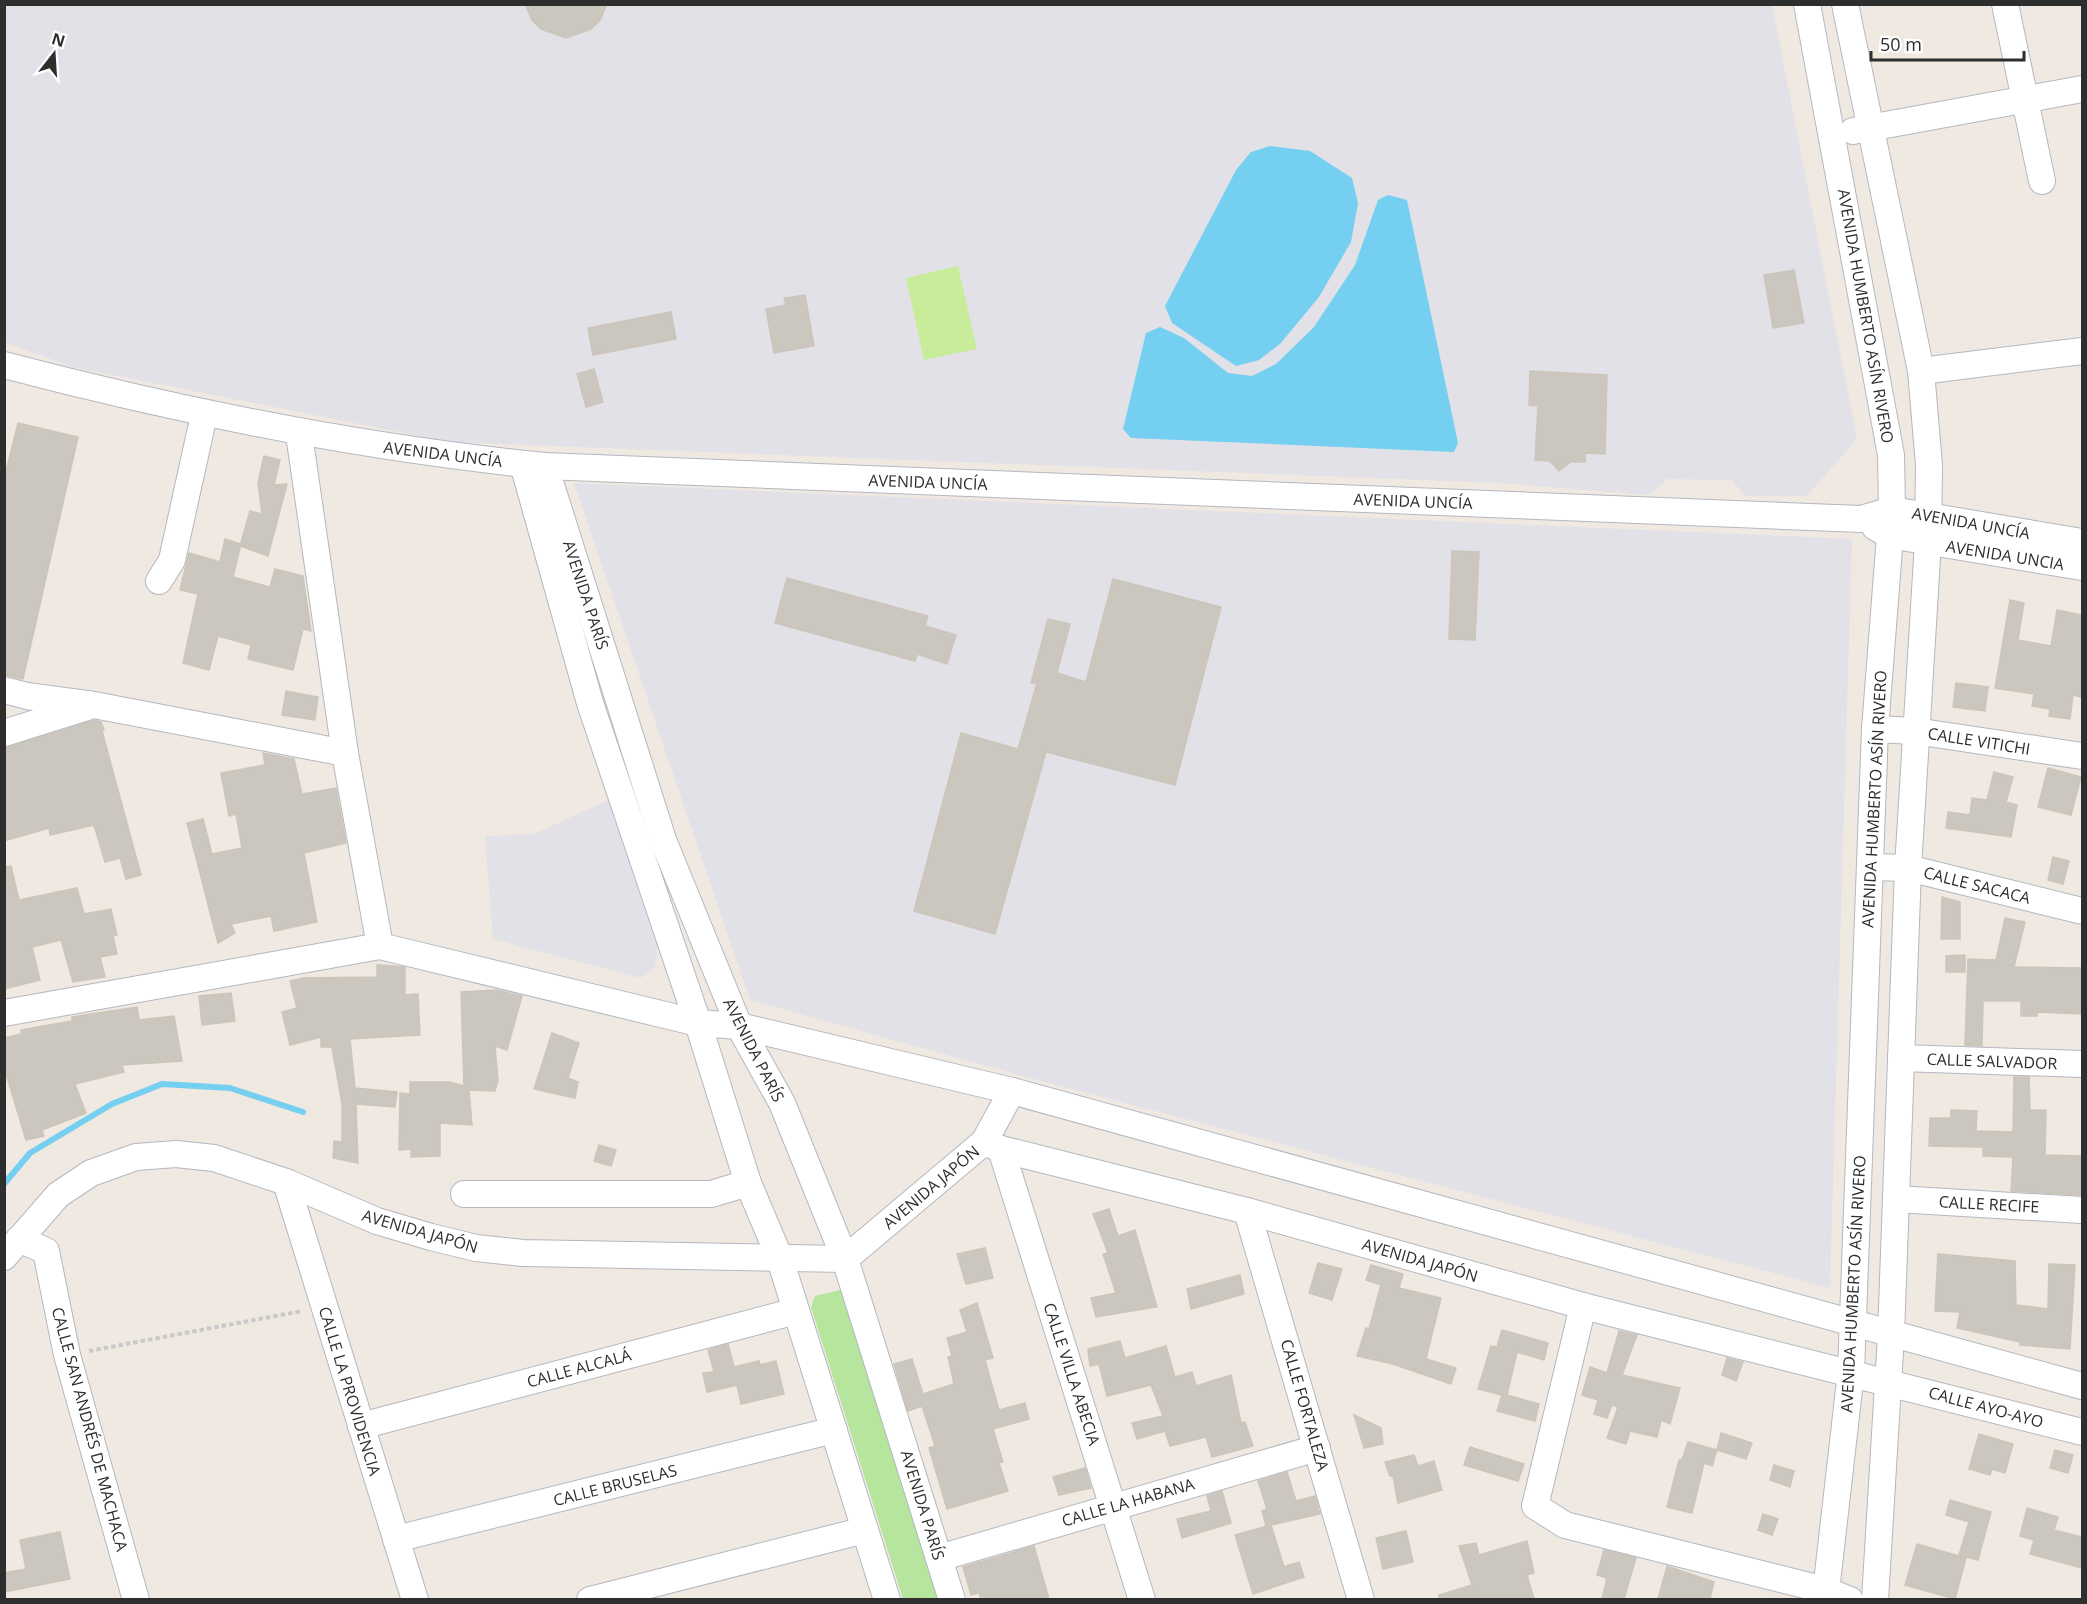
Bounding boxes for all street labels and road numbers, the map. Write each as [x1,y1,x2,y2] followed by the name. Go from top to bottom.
[1833,187,1899,445] street label: AVENIDA HUMBERTO ASÍN RIVERO
[382,436,504,472] street label: AVENIDA UNCÍA
[868,469,989,495] street label: AVENIDA UNCÍA
[1353,488,1474,514] street label: AVENIDA UNCÍA
[1910,502,2033,544] street label: AVENIDA UNCÍA
[1944,535,2067,575] street label: AVENIDA UNCIA
[558,537,614,653] street label: AVENIDA PARÍS
[1856,670,1892,928] street label: AVENIDA HUMBERTO ASÍN RIVERO
[1926,722,2032,760] street label: CALLE VITICHI
[1921,861,2034,909] street label: CALLE SACACA
[718,994,790,1106] street label: AVENIDA PARÍS
[1926,1048,2058,1074] street label: CALLE SALVADOR
[878,1140,984,1234] street label: AVENIDA JAPÓN
[1835,1155,1871,1413] street label: AVENIDA HUMBERTO ASÍN RIVERO
[1938,1190,2040,1218] street label: CALLE RECIFE
[360,1204,480,1258] street label: AVENIDA JAPÓN
[1360,1233,1480,1287] street label: AVENIDA JAPÓN
[1039,1300,1106,1449] street label: CALLE VILLA ABECIA
[314,1304,386,1479] street label: CALLE LA PROVIDENCIA
[47,1305,133,1554] street label: CALLE SAN ANDRÉS DE MACHACA
[1276,1337,1335,1474] street label: CALLE FORTALEZA
[524,1343,634,1392] street label: CALLE ALCALÁ
[1926,1381,2046,1433] street label: CALLE AYO-AYO
[896,1447,950,1563] street label: AVENIDA PARÍS
[551,1459,679,1511] street label: CALLE BRUSELAS
[1059,1472,1198,1531] street label: CALLE LA HABANA

